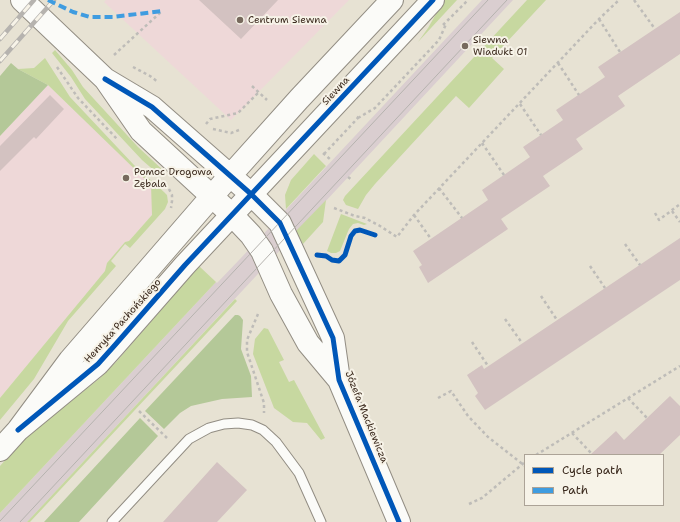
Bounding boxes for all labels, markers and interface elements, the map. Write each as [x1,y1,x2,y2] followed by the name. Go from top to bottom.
[248,14,327,26] place label: Centrum Siewna
[235,15,245,25] marker: Centrum Siewna
[473,34,527,58] place label: Siewna Wiadukt 01
[460,41,470,51] marker: Siewna Wiadukt 01
[320,74,352,108] street label: Siewna
[134,166,212,190] place label: Pomoc Drogowa Zębala
[121,173,131,183] marker: Pomoc Drogowa Zębala
[82,276,164,366] street label: Henryka Pachońskiego
[342,369,390,465] street label: Józefa Mackiewicza
[524,454,664,506] legend
[562,462,623,478] text: Cycle path
[562,482,588,498] text: Path

